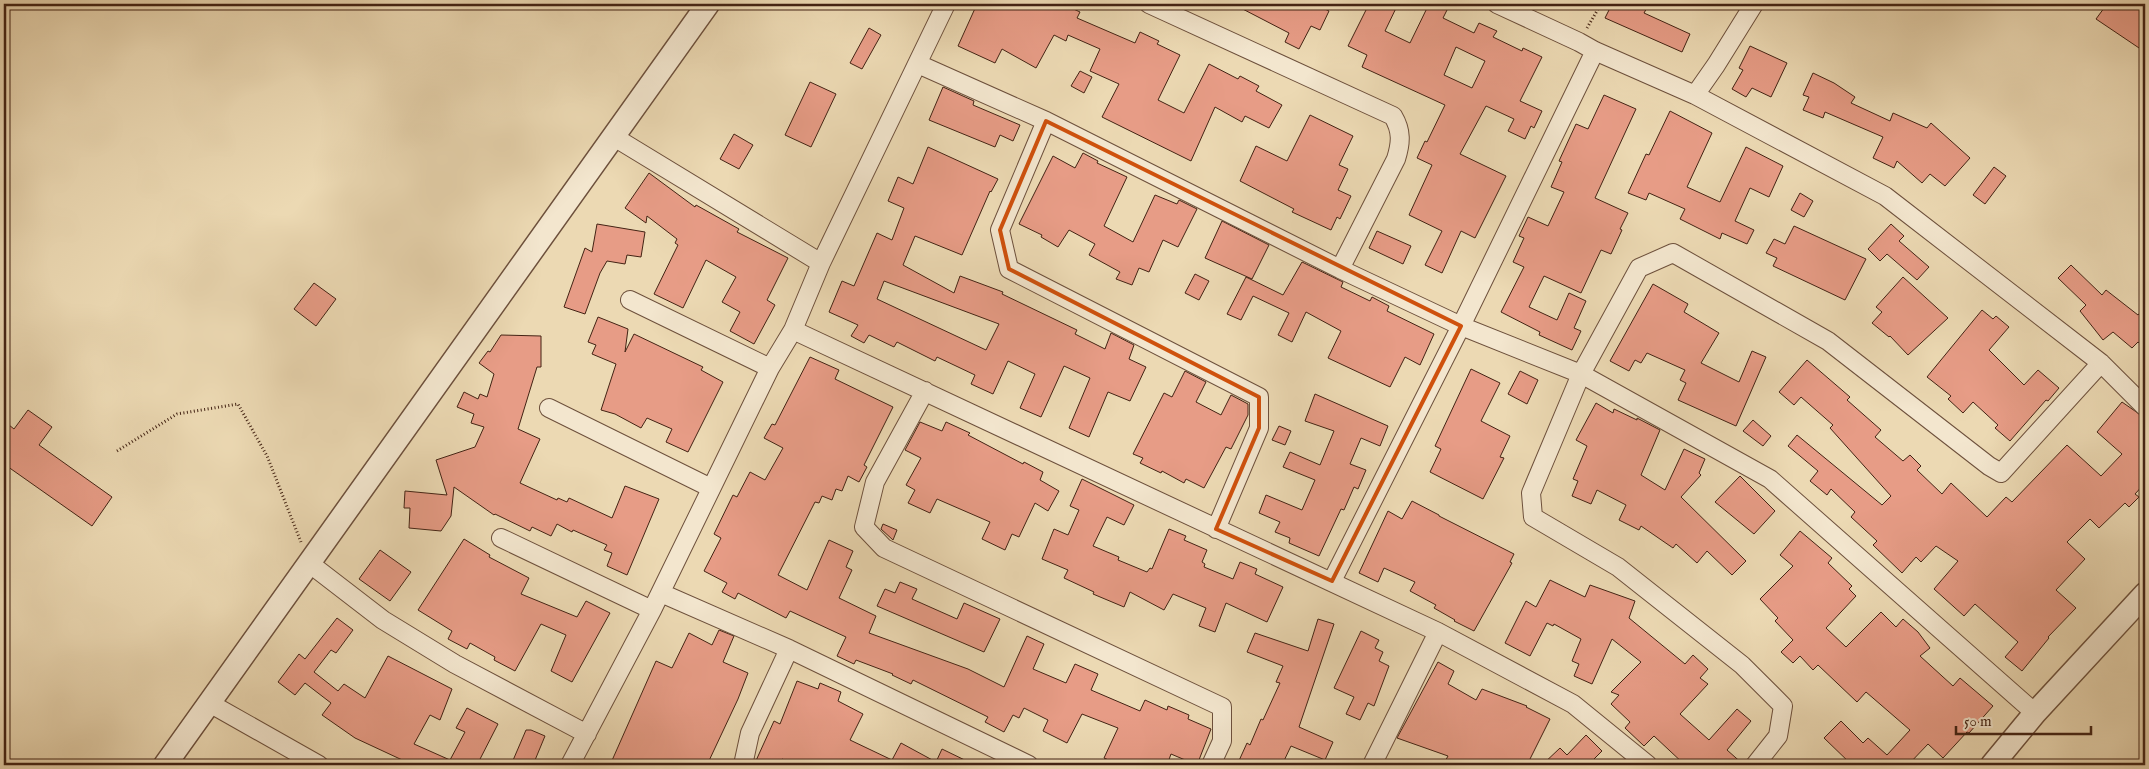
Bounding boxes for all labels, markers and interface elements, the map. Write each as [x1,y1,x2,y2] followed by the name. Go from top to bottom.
[1956,704,2092,736] scale bar
[1964,712,1992,731] text: 50 m

